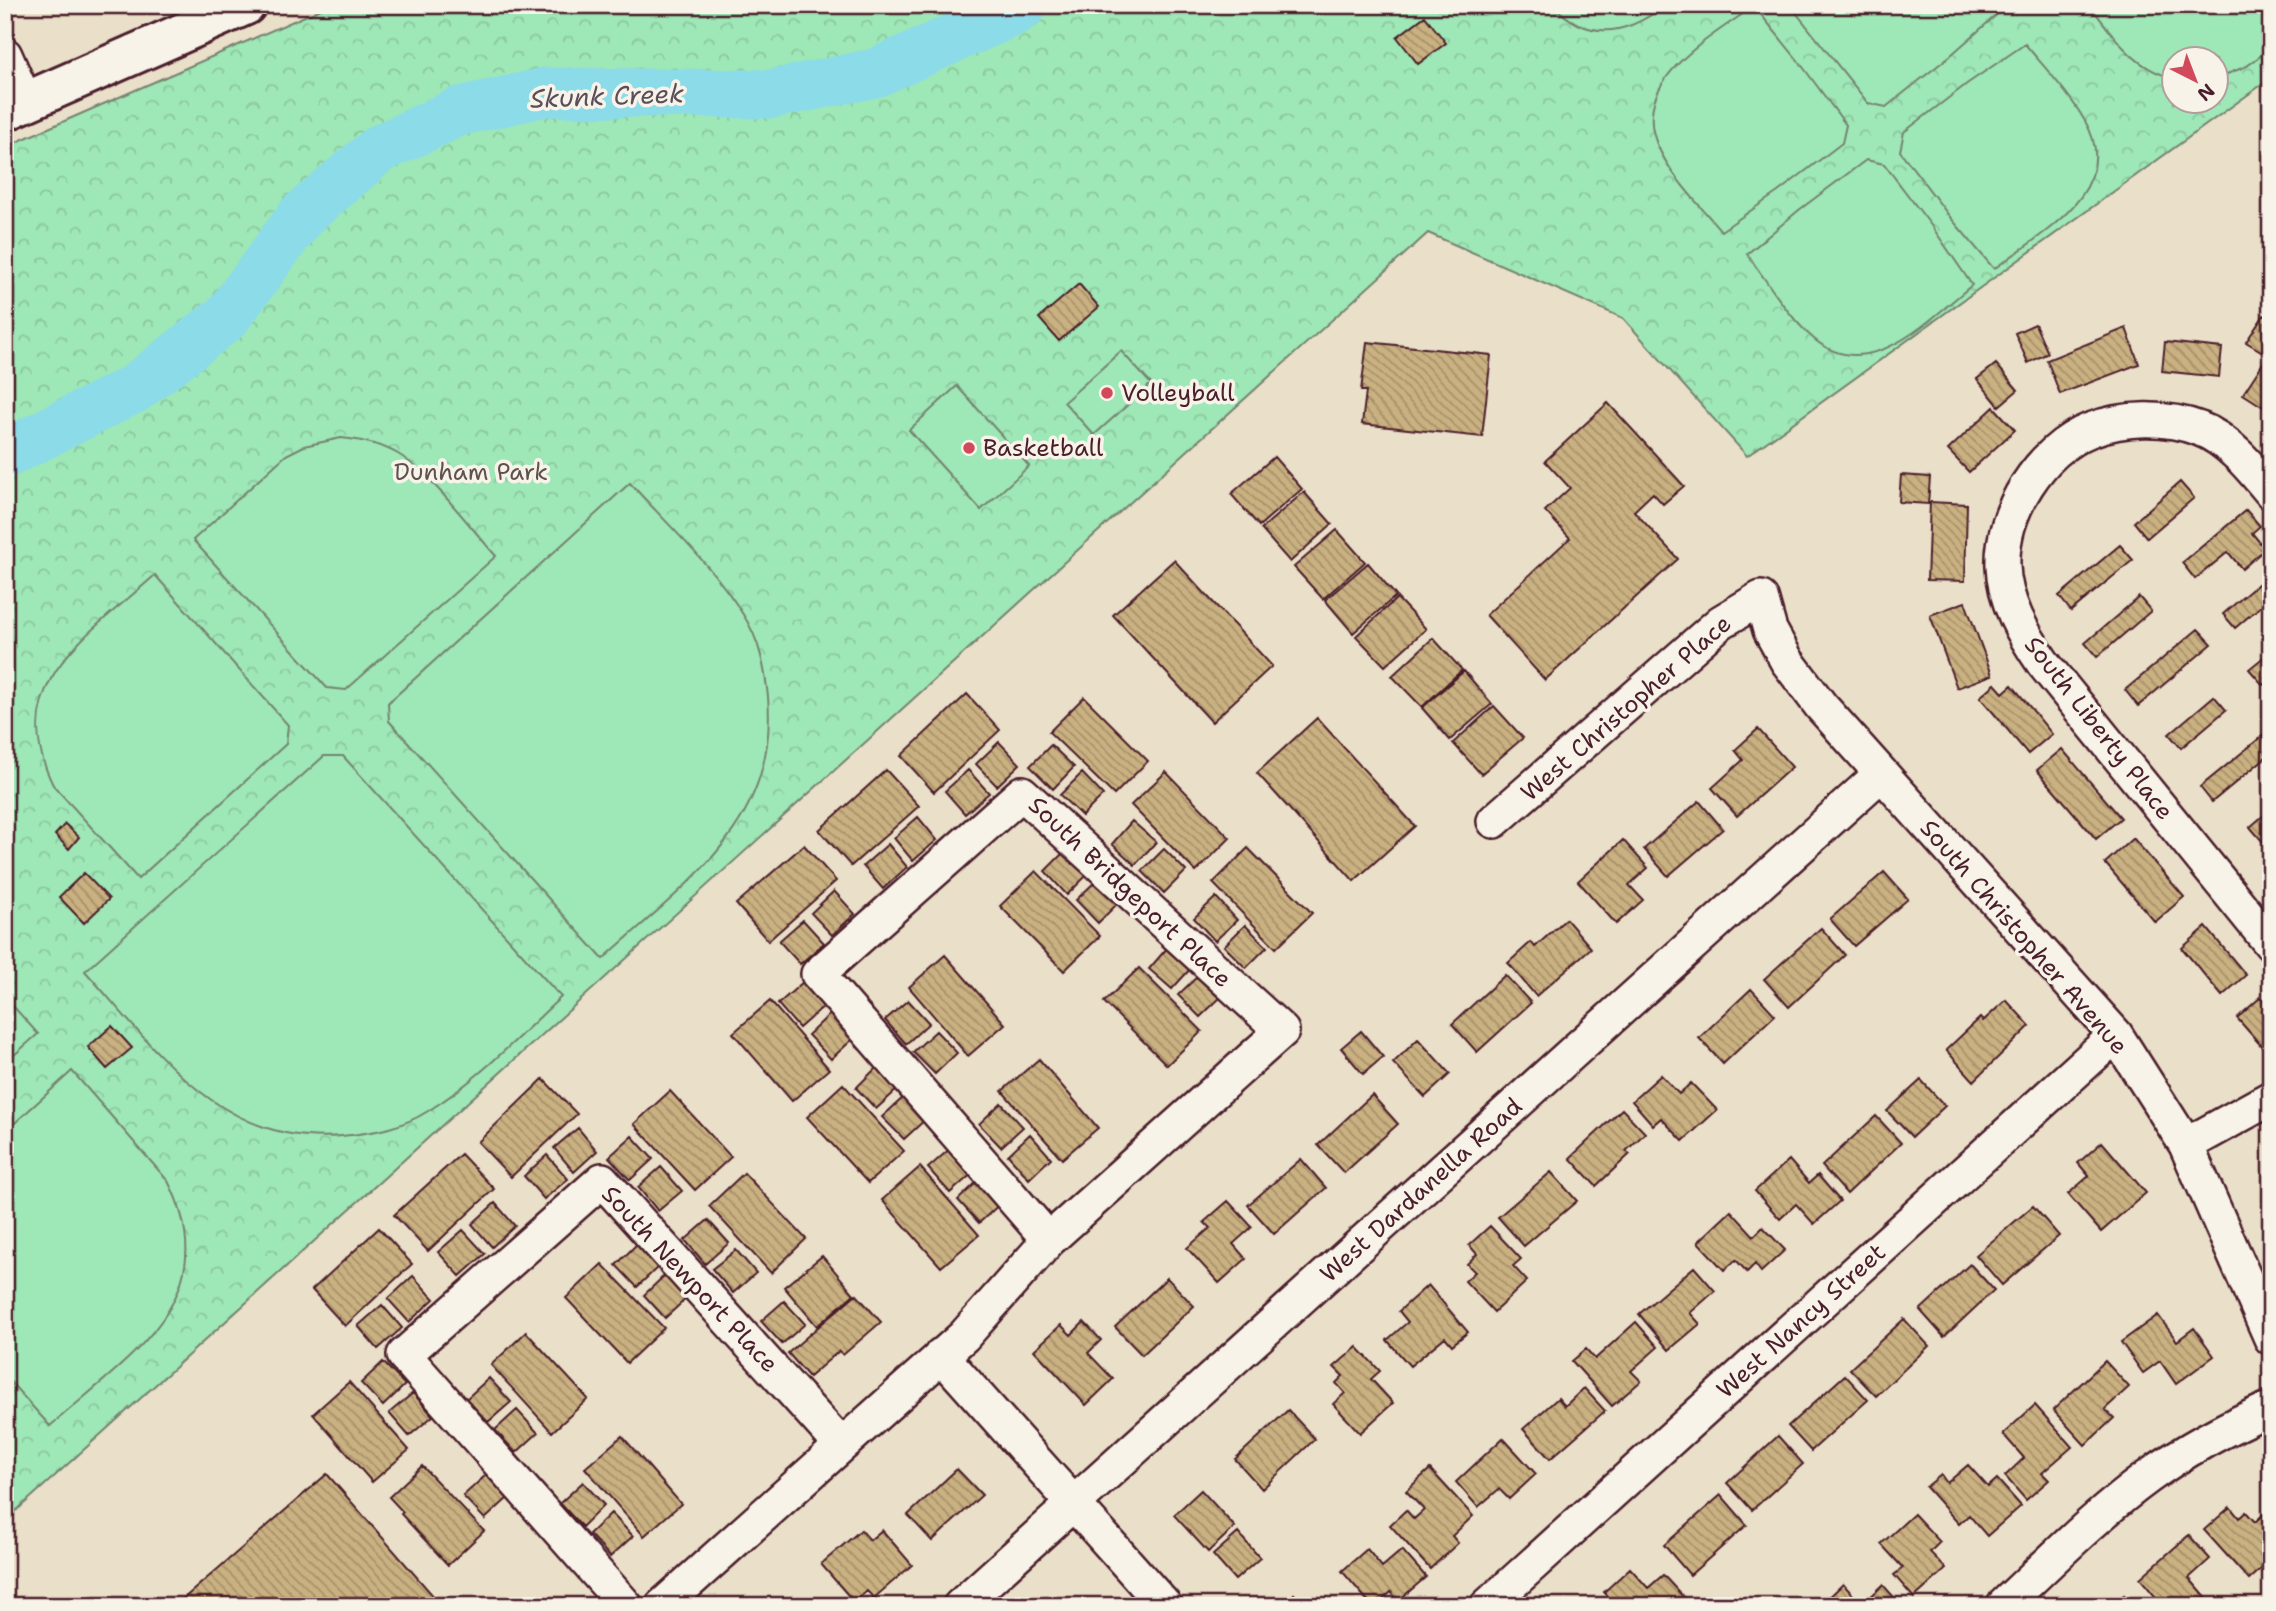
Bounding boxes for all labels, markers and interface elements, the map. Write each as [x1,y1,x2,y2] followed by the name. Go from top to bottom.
[2160,46,2230,116] north arrow
[529,75,685,116] water label: Skunk Creek
[2192,78,2220,107] text: N
[1121,377,1235,409] place label: Volleyball
[1099,385,1115,401] marker: Volleyball
[983,432,1104,464] place label: Basketball
[961,440,977,456] marker: Basketball
[394,456,548,488] park label: Dunham Park
[1514,608,1738,808] street label: West Christopher Place
[2017,630,2181,826] street label: South Liberty Place
[1021,789,1239,995] street label: South Bridgeport Place
[1913,813,2135,1061] street label: South Christopher Avenue
[1313,1091,1529,1289] street label: West Dardanella Road
[595,1179,785,1379] street label: South Newport Place
[1710,1237,1892,1405] street label: West Nancy Street

